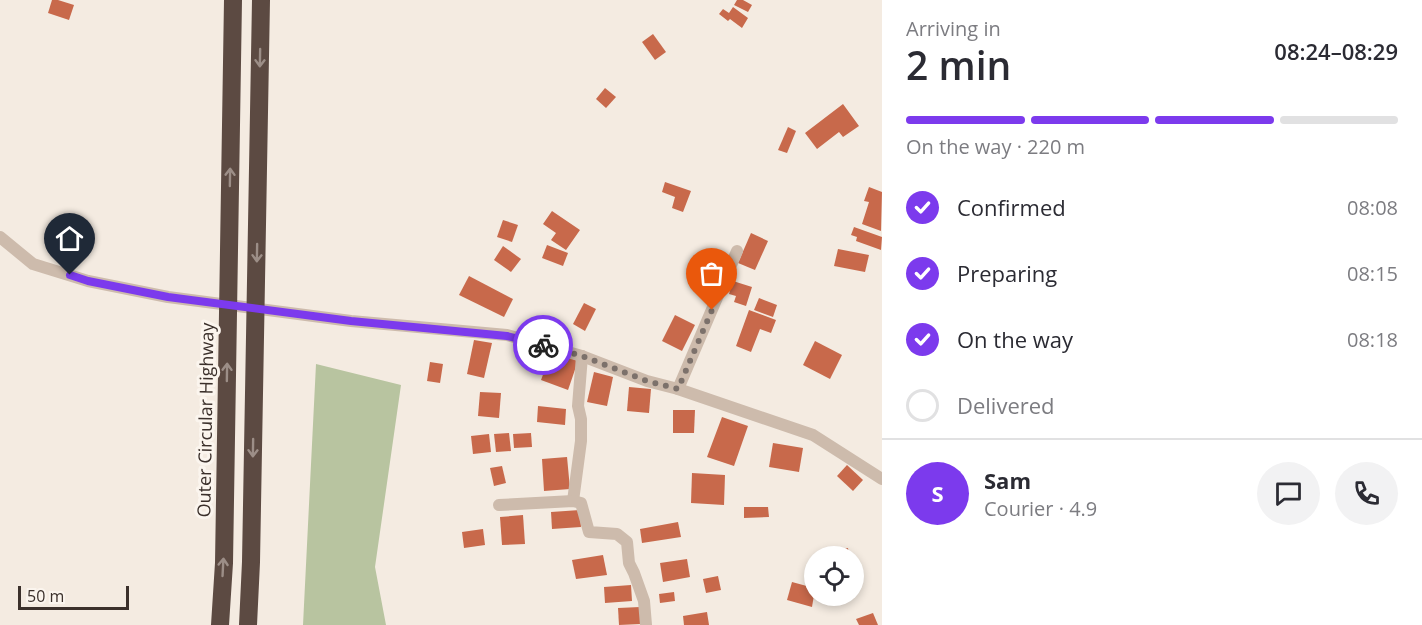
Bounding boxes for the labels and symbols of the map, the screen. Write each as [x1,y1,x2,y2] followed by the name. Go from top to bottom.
[254,48,266,68] one-way arrow
[224,167,236,187] one-way arrow
[44,213,95,275] pin
[251,243,262,263] one-way arrow
[686,248,737,310] pin
[513,315,573,375] courier
[191,321,219,518] street label: Outer Circular Highway
[221,362,233,382] one-way arrow
[248,438,259,458] one-way arrow
[218,557,229,577] one-way arrow
[18,583,129,610] scale bar

